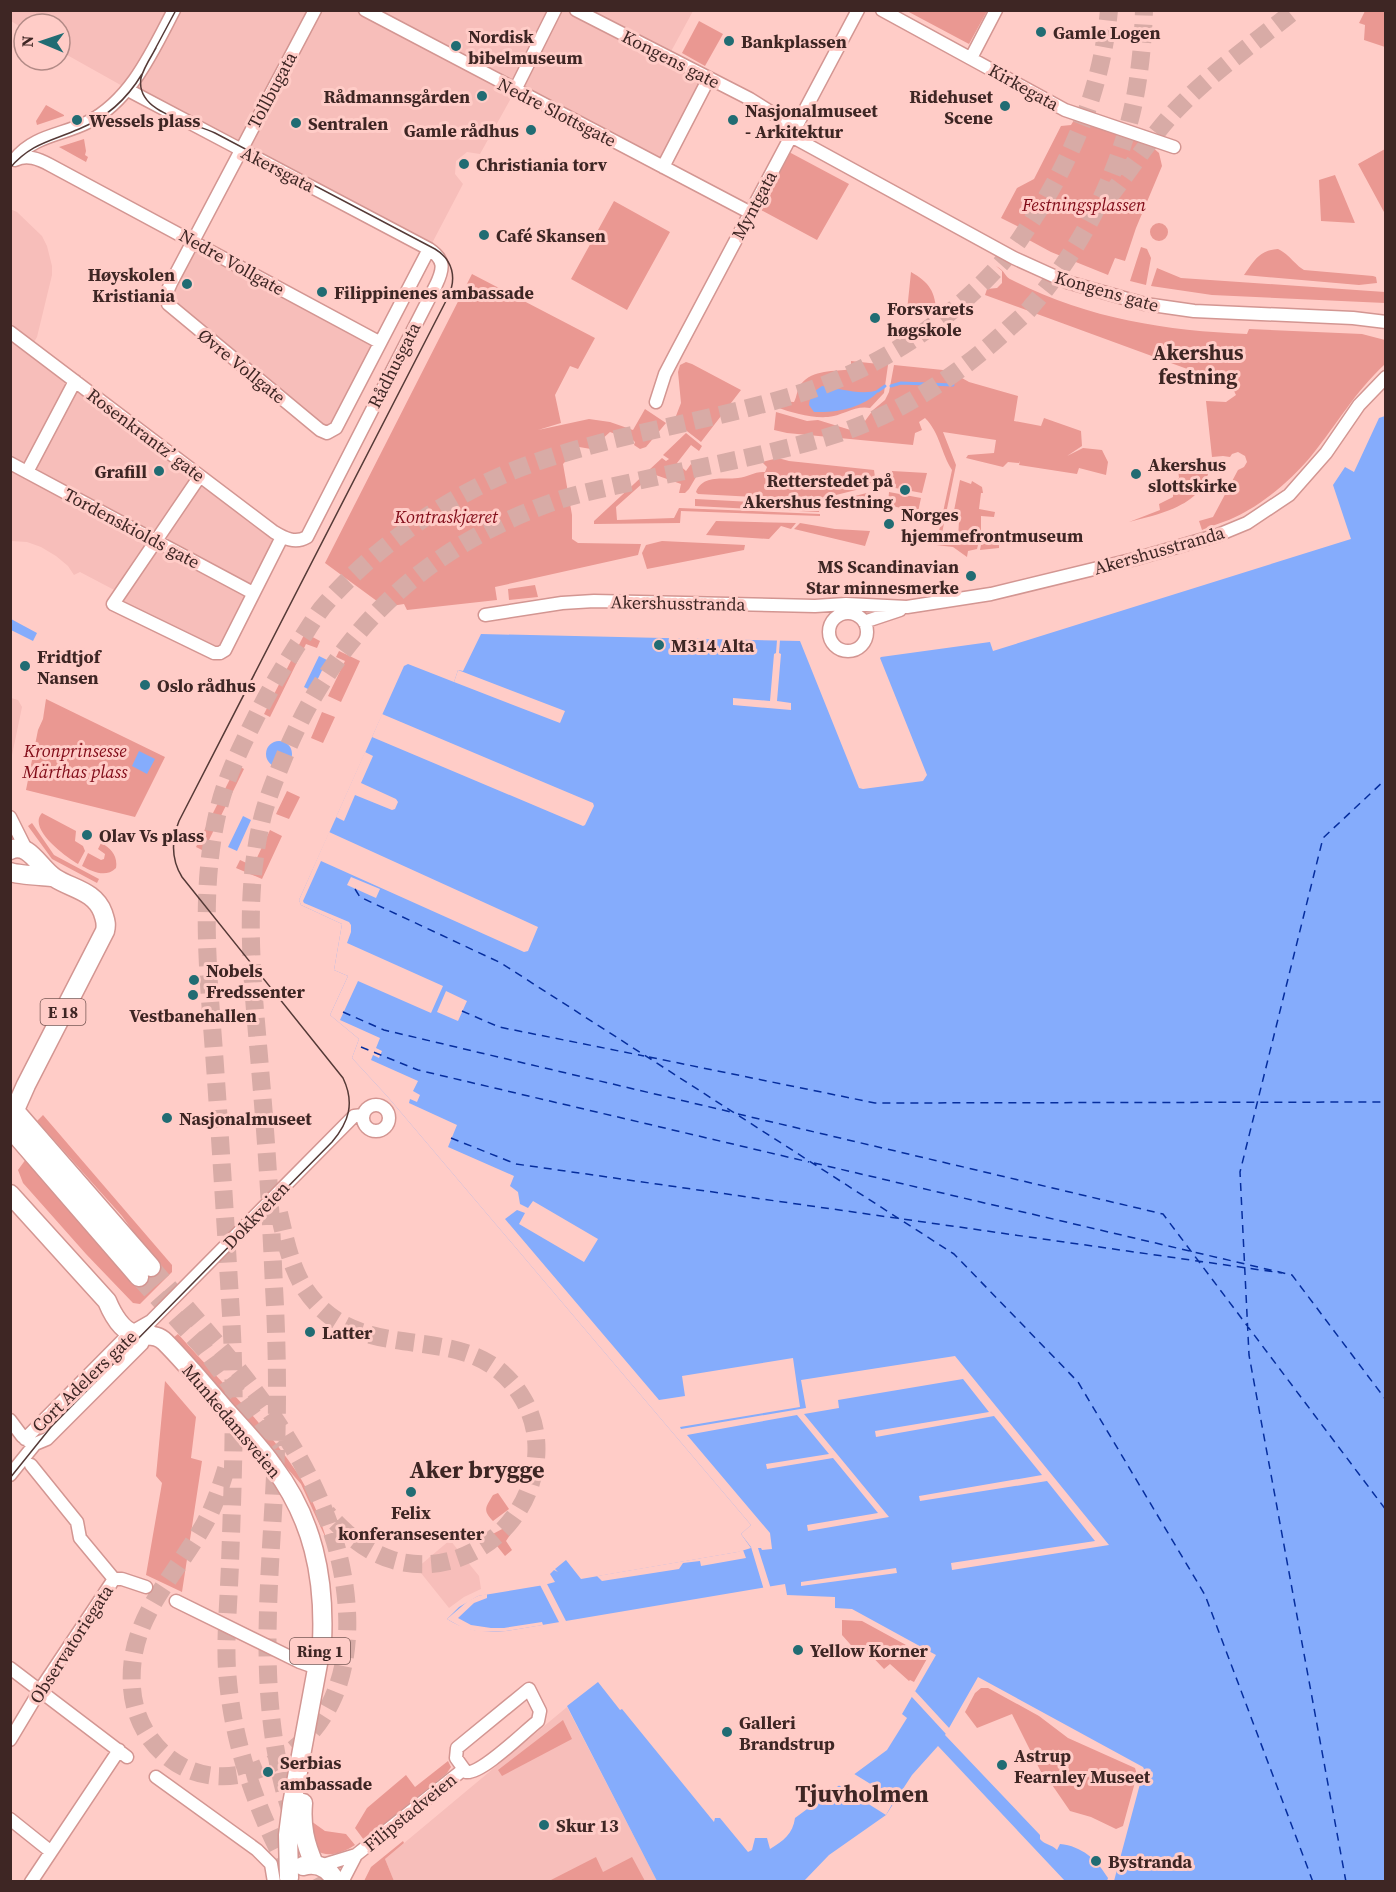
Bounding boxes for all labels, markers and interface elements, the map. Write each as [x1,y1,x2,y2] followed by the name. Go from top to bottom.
[12,12,72,72] north arrow
[1053,20,1160,45] place label: Gamle Logen
[468,24,583,70] place label: Nordisk bibelmuseum
[618,24,724,94] street label: Kongens gate
[1034,25,1048,39] marker: Gamle Logen
[741,29,847,54] place label: Bankplassen
[722,34,736,48] marker: Bankplassen
[16,35,38,48] text: N
[449,39,463,53] marker: Nordisk bibelmuseum
[241,46,303,133] street label: Tollbugata
[984,58,1064,117] street label: Kirkegata
[493,71,621,153] street label: Nedre Slottsgate
[323,84,470,109] place label: Rådmannsgården
[909,84,994,130] place label: Ridehuset Scene
[475,89,489,103] marker: Rådmannsgården
[745,98,878,144] place label: Nasjonalmuseet - Arkitektur
[998,99,1012,113] marker: Ridehuset Scene
[89,108,200,133] place label: Wessels plass
[308,111,388,136] place label: Sentralen
[70,113,84,127] marker: Wessels plass
[726,113,740,127] marker: Nasjonalmuseet - Arkitektur
[289,116,303,130] marker: Sentralen
[404,118,519,143] place label: Gamle rådhus
[524,123,538,137] marker: Gamle rådhus
[237,140,320,198] street label: Akersgata
[476,152,608,177] place label: Christiania torv
[457,157,471,171] marker: Christiania torv
[725,165,783,244] street label: Myntgata
[1021,192,1146,217] park label: Festningsplassen
[175,223,289,301] street label: Nedre Vollgate
[496,223,606,248] place label: Café Skansen
[477,228,491,242] marker: Café Skansen
[88,262,175,308] place label: Høyskolen Kristiania
[1052,264,1162,318] street label: Kongens gate
[180,277,194,291] marker: Høyskolen Kristiania
[334,280,534,305] place label: Filippinenes ambassade
[315,285,329,299] marker: Filippinenes ambassade
[887,296,974,342] place label: Forsvarets høgskole
[868,311,882,325] marker: Forsvarets høgskole
[362,317,427,412] street label: Rådhusgata
[193,323,291,409] street label: Øvre Vollgate
[1152,338,1244,391] district label: Akershus festning
[82,382,210,488] street label: Rosenkrantz’ gate
[1148,452,1237,498] place label: Akershus slottskirke
[94,459,147,484] place label: Grafill
[152,464,166,478] marker: Grafill
[1129,467,1143,481] marker: Akershus slottskirke
[743,468,893,514] place label: Retterstedet på Akershus festning
[60,482,204,574] street label: Tordenskiolds gate
[898,483,912,497] marker: Retterstedet på Akershus festning
[901,502,1083,548] place label: Norges hjemmefrontmuseum
[393,504,499,529] park label: Kontraskjæret
[882,517,896,531] marker: Norges hjemmefrontmuseum
[1091,519,1228,581] street label: Akershusstranda
[806,554,959,600] place label: MS Scandinavian Star minnesmerke
[964,569,978,583] marker: MS Scandinavian Star minnesmerke
[610,589,747,617] street label: Akershusstranda
[671,633,755,658] place label: M314 Alta
[652,638,666,652] marker: M314 Alta
[37,644,103,690] place label: Fridtjof Nansen
[18,659,32,673] marker: Fridtjof Nansen
[157,673,256,698] place label: Oslo rådhus
[138,678,152,692] marker: Oslo rådhus
[21,738,128,784] park label: Kronprinsesse Märthas plass
[99,823,204,848] place label: Olav Vs plass
[80,828,94,842] marker: Olav Vs plass
[206,958,305,1004] place label: Nobels Fredssenter
[187,973,201,987] marker: Nobels Fredssenter
[186,988,200,1002] marker: Vestbanehallen
[40,999,86,1025] road number: E 18
[129,1003,257,1028] place label: Vestbanehallen
[179,1106,312,1131] place label: Nasjonalmuseet
[160,1111,174,1125] marker: Nasjonalmuseet
[217,1175,295,1254] street label: Dokkveien
[322,1320,373,1345] place label: Latter
[26,1324,142,1438] street label: Cort Adelers gate
[303,1325,317,1339] marker: Latter
[177,1358,287,1484] street label: Munkedamsveien
[409,1453,545,1486] district label: Aker brygge
[404,1485,418,1499] marker: Felix konferansesenter
[338,1500,485,1546] place label: Felix konferansesenter
[23,1579,119,1708] street label: Observatoriegata
[290,1638,350,1664] road number: Ring 1
[810,1638,929,1663] place label: Yellow Korner
[791,1643,805,1657] marker: Yellow Korner
[739,1710,835,1756] place label: Galleri Brandstrup
[720,1725,734,1739] marker: Galleri Brandstrup
[1014,1743,1151,1789] place label: Astrup Fearnley Museet
[280,1750,372,1796] place label: Serbias ambassade
[995,1758,1009,1772] marker: Astrup Fearnley Museet
[261,1765,275,1779] marker: Serbias ambassade
[358,1767,462,1857] street label: Filipstadveien
[795,1777,929,1810] district label: Tjuvholmen
[556,1813,619,1838] place label: Skur 13
[537,1818,551,1832] marker: Skur 13
[1108,1849,1193,1874] place label: Bystranda
[1089,1854,1103,1868] marker: Bystranda

